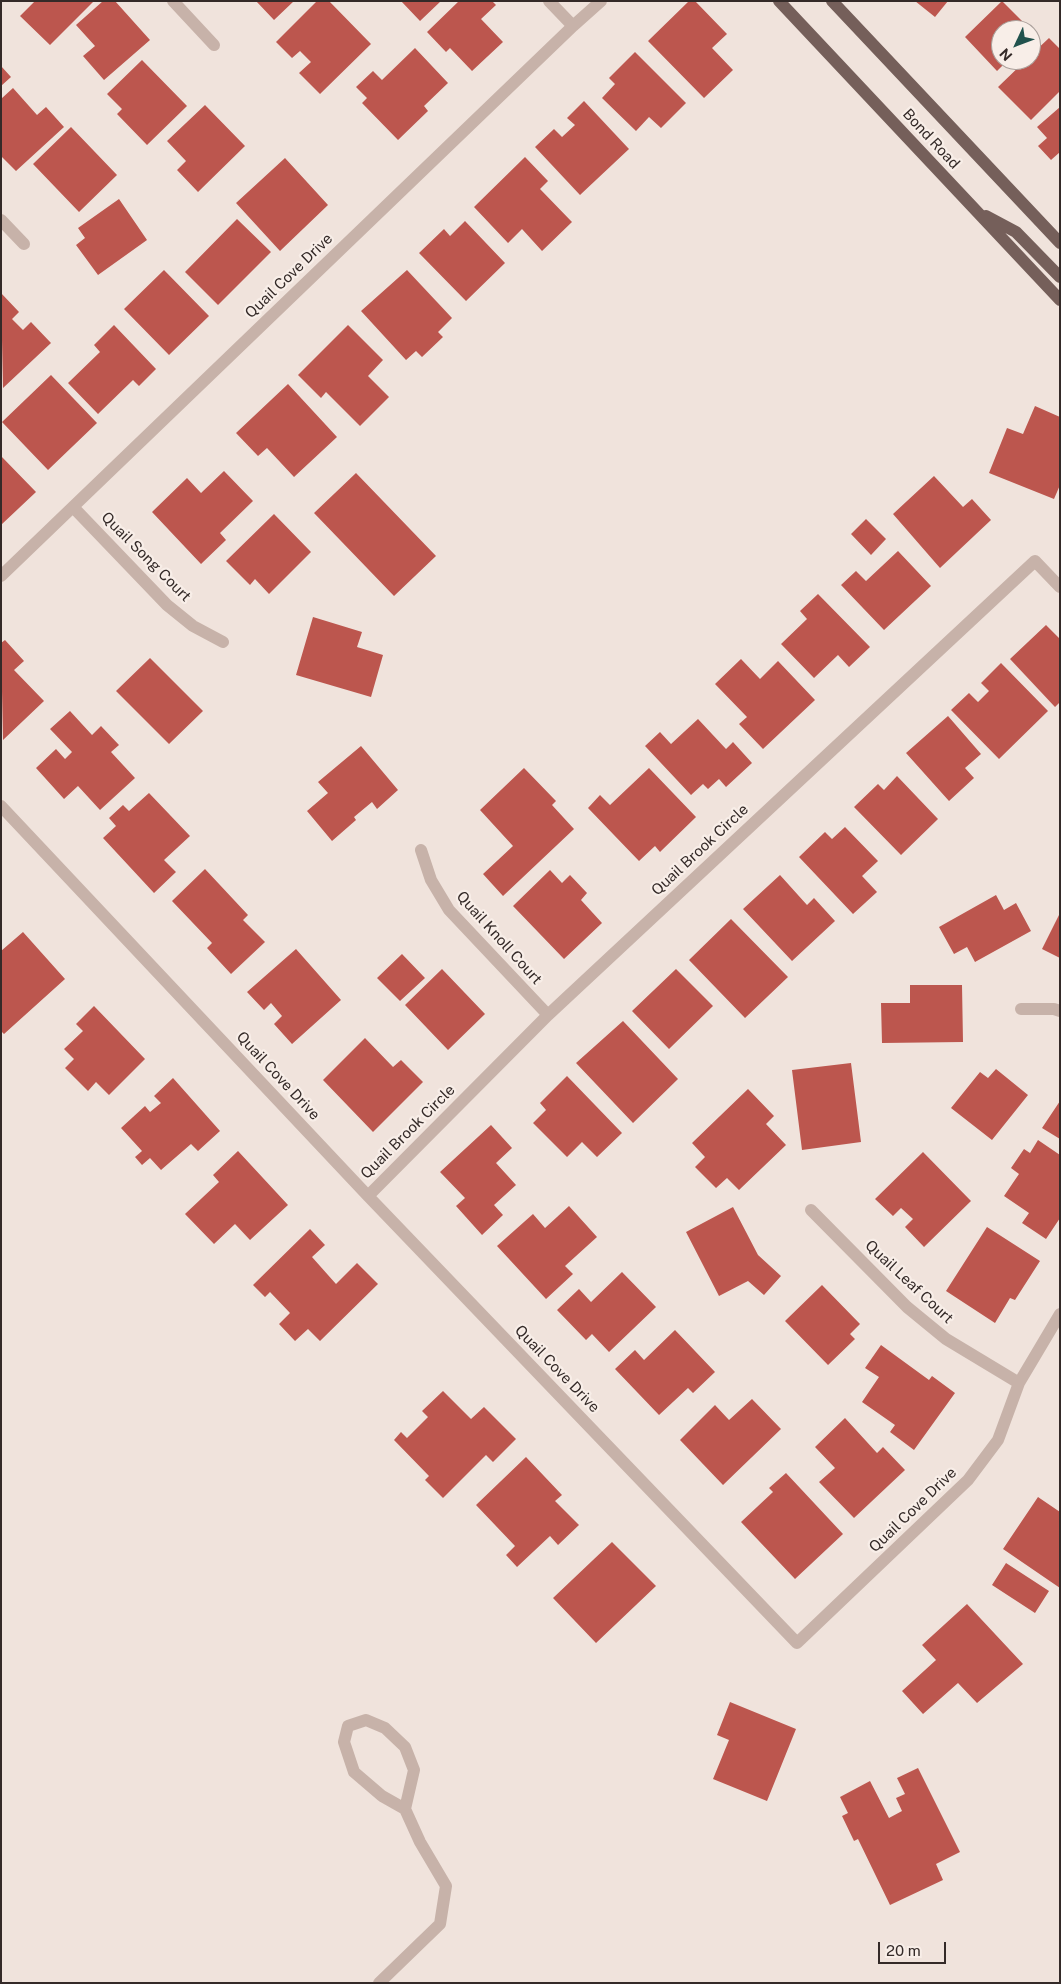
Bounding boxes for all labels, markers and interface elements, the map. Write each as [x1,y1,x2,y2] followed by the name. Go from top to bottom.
[991,20,1041,70] north arrow
[996,45,1015,64] text: N
[899,105,963,173] street label: Bond Road
[242,230,336,322] street label: Quail Cove Drive
[97,508,195,606] street label: Quail Song Court
[648,801,752,899] street label: Quail Brook Circle
[452,888,546,988] street label: Quail Knoll Court
[232,1028,324,1124] street label: Quail Cove Drive
[357,1081,459,1183] street label: Quail Brook Circle
[861,1237,957,1327] street label: Quail Leaf Court
[511,1322,603,1416] street label: Quail Cove Drive
[866,1464,960,1556] street label: Quail Cove Drive
[881,1932,948,1964] scale bar
[886,1942,921,1959] text: 20 m

